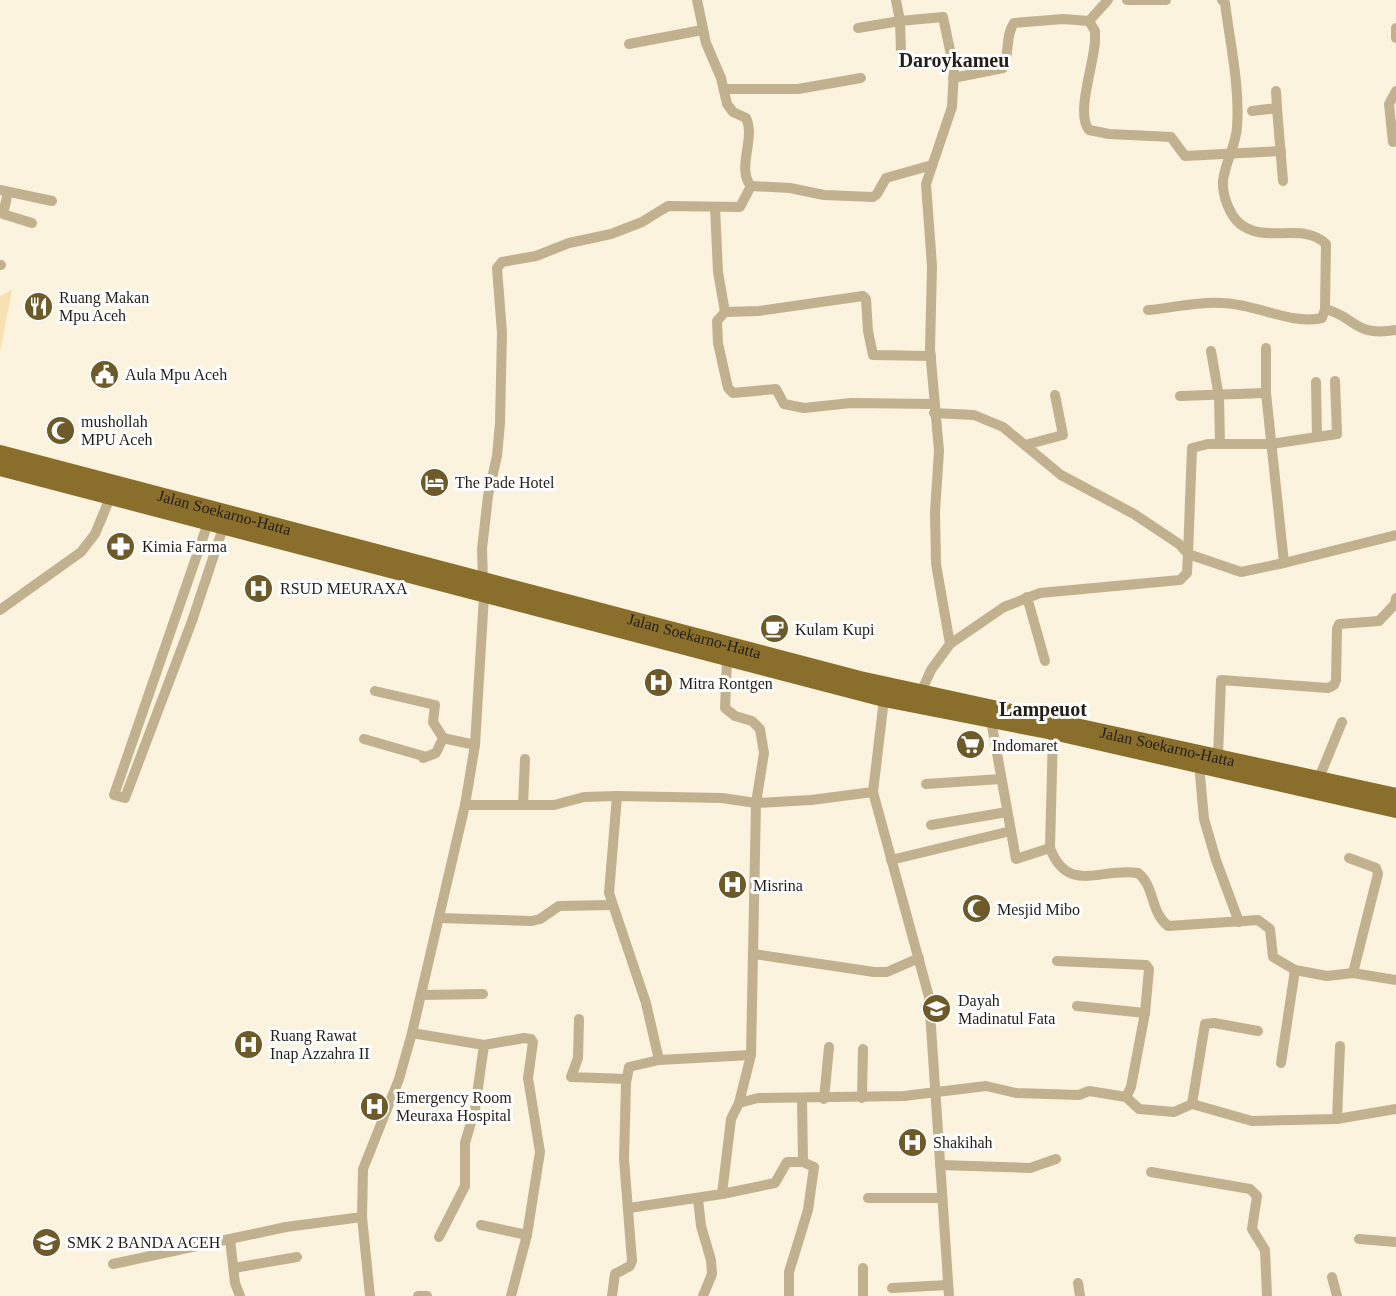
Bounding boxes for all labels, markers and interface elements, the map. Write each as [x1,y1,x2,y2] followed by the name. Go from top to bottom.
[899,49,1009,72] district label: Daroykameu
[59,289,149,325] place label: Ruang Makan Mpu Aceh
[22,290,54,322] restaurant icon: Ruang Makan Mpu Aceh
[88,358,120,390] public building icon: Aula Mpu Aceh
[125,366,227,384] place label: Aula Mpu Aceh
[81,413,153,448] place label: mushollah MPU Aceh
[44,414,76,446] mosque icon: mushollah MPU Aceh
[418,466,450,498] hotel icon: The Pade Hotel
[455,474,555,491] place label: The Pade Hotel
[156,487,293,538] street label: Jalan Soekarno-Hatta
[105,530,137,562] pharmacy icon: Kimia Farma
[142,538,227,555] place label: Kimia Farma
[243,572,275,604] hospital icon: RSUD MEURAXA
[280,580,408,597] place label: RSUD MEURAXA
[626,610,763,662] street label: Jalan Soekarno-Hatta
[758,613,790,645] cafe icon: Kulam Kupi
[795,621,875,639] place label: Kulam Kupi
[642,667,674,699] hospital icon: Mitra Rontgen
[679,675,773,693] place label: Mitra Rontgen
[999,698,1087,721] district label: Lampeuot
[1099,724,1236,770] street label: Jalan Soekarno-Hatta
[955,729,987,761] supermarket icon: Indomaret
[992,737,1058,754] place label: Indomaret
[716,869,748,901] hospital icon: Misrina
[753,877,803,894] place label: Misrina
[960,893,992,925] mosque icon: Mesjid Mibo
[997,901,1080,919] place label: Mesjid Mibo
[958,992,1055,1027] place label: Dayah Madinatul Fata
[921,993,953,1025] school or university icon: Dayah Madinatul Fata
[270,1027,370,1063] place label: Ruang Rawat Inap Azzahra II
[233,1028,265,1060] hospital icon: Ruang Rawat Inap Azzahra II
[396,1089,512,1125] place label: Emergency Room Meuraxa Hospital
[359,1090,391,1122] hospital icon: Emergency Room Meuraxa Hospital
[896,1126,928,1158] hospital icon: Shakihah
[933,1134,993,1151] place label: Shakihah
[30,1226,62,1258] school or university icon: SMK 2 BANDA ACEH
[67,1234,221,1251] place label: SMK 2 BANDA ACEH

